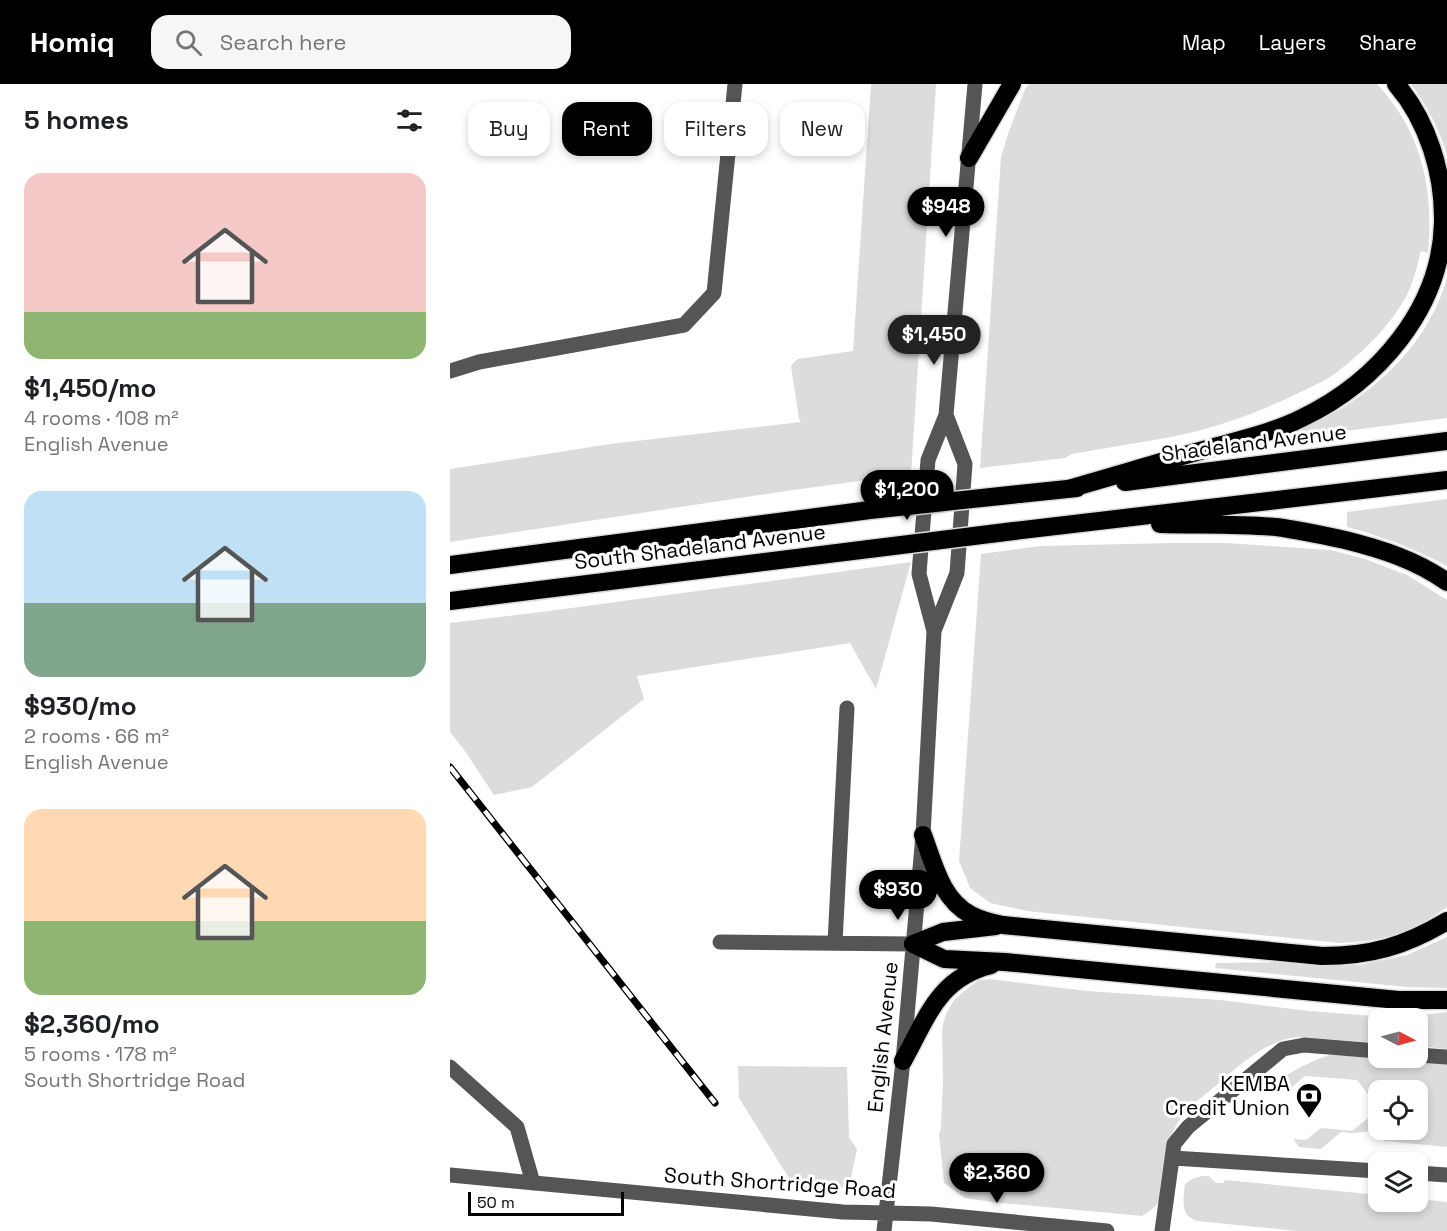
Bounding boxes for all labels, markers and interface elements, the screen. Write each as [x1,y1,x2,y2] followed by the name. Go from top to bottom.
[151,15,571,69] search box
[30,24,115,60] text: Homiq
[172,26,205,59] icon: search
[220,28,347,56] text: Search here
[1182,29,1226,56] text: Map
[1259,29,1326,56] text: Layers
[1359,29,1417,56] text: Share
[468,102,550,156] chip: Buy
[562,102,652,156] chip: Rent
[664,102,768,156] chip: Filters
[780,102,865,156] chip: New
[24,103,129,137] text: 5 homes
[393,104,426,137] icon: filters
[910,187,982,238] pin: $948
[921,193,971,219] text: $948
[171,212,279,320] icon: home
[885,315,983,366] pin: $1,450
[902,321,966,347] text: $1,450
[24,371,156,405] text: $1,450/mo
[24,405,179,431] text: 4 rooms · 108 m²
[1160,418,1348,467] street label: Shadeland Avenue
[24,431,168,457] text: English Avenue
[858,470,956,521] pin: $1,200
[875,476,939,502] text: $1,200
[573,518,827,575] street label: South Shadeland Avenue
[171,530,279,638] icon: home
[24,689,137,723] text: $930/mo
[24,723,169,749] text: 2 rooms · 66 m²
[24,749,168,775] text: English Avenue
[171,848,279,956] icon: home
[862,870,934,921] pin: $930
[873,876,923,902] text: $930
[861,960,904,1114] street label: English Avenue
[24,1007,160,1041] text: $2,360/mo
[1368,1008,1428,1068] north arrow
[1368,1008,1428,1212] map controls
[24,1041,176,1067] text: 5 rooms · 178 m²
[24,1067,245,1093] text: South Shortridge Road
[1165,1070,1290,1121] place label: KEMBA Credit Union
[1368,1080,1428,1140] button: locate
[1294,1081,1324,1119] bank icon: KEMBA Credit Union
[1368,1152,1428,1212] button: layers
[948,1153,1046,1204] pin: $2,360
[963,1159,1031,1185] text: $2,360
[663,1161,897,1204] street label: South Shortridge Road
[468,1189,624,1216] scale bar
[477,1192,515,1213] text: 50 m

